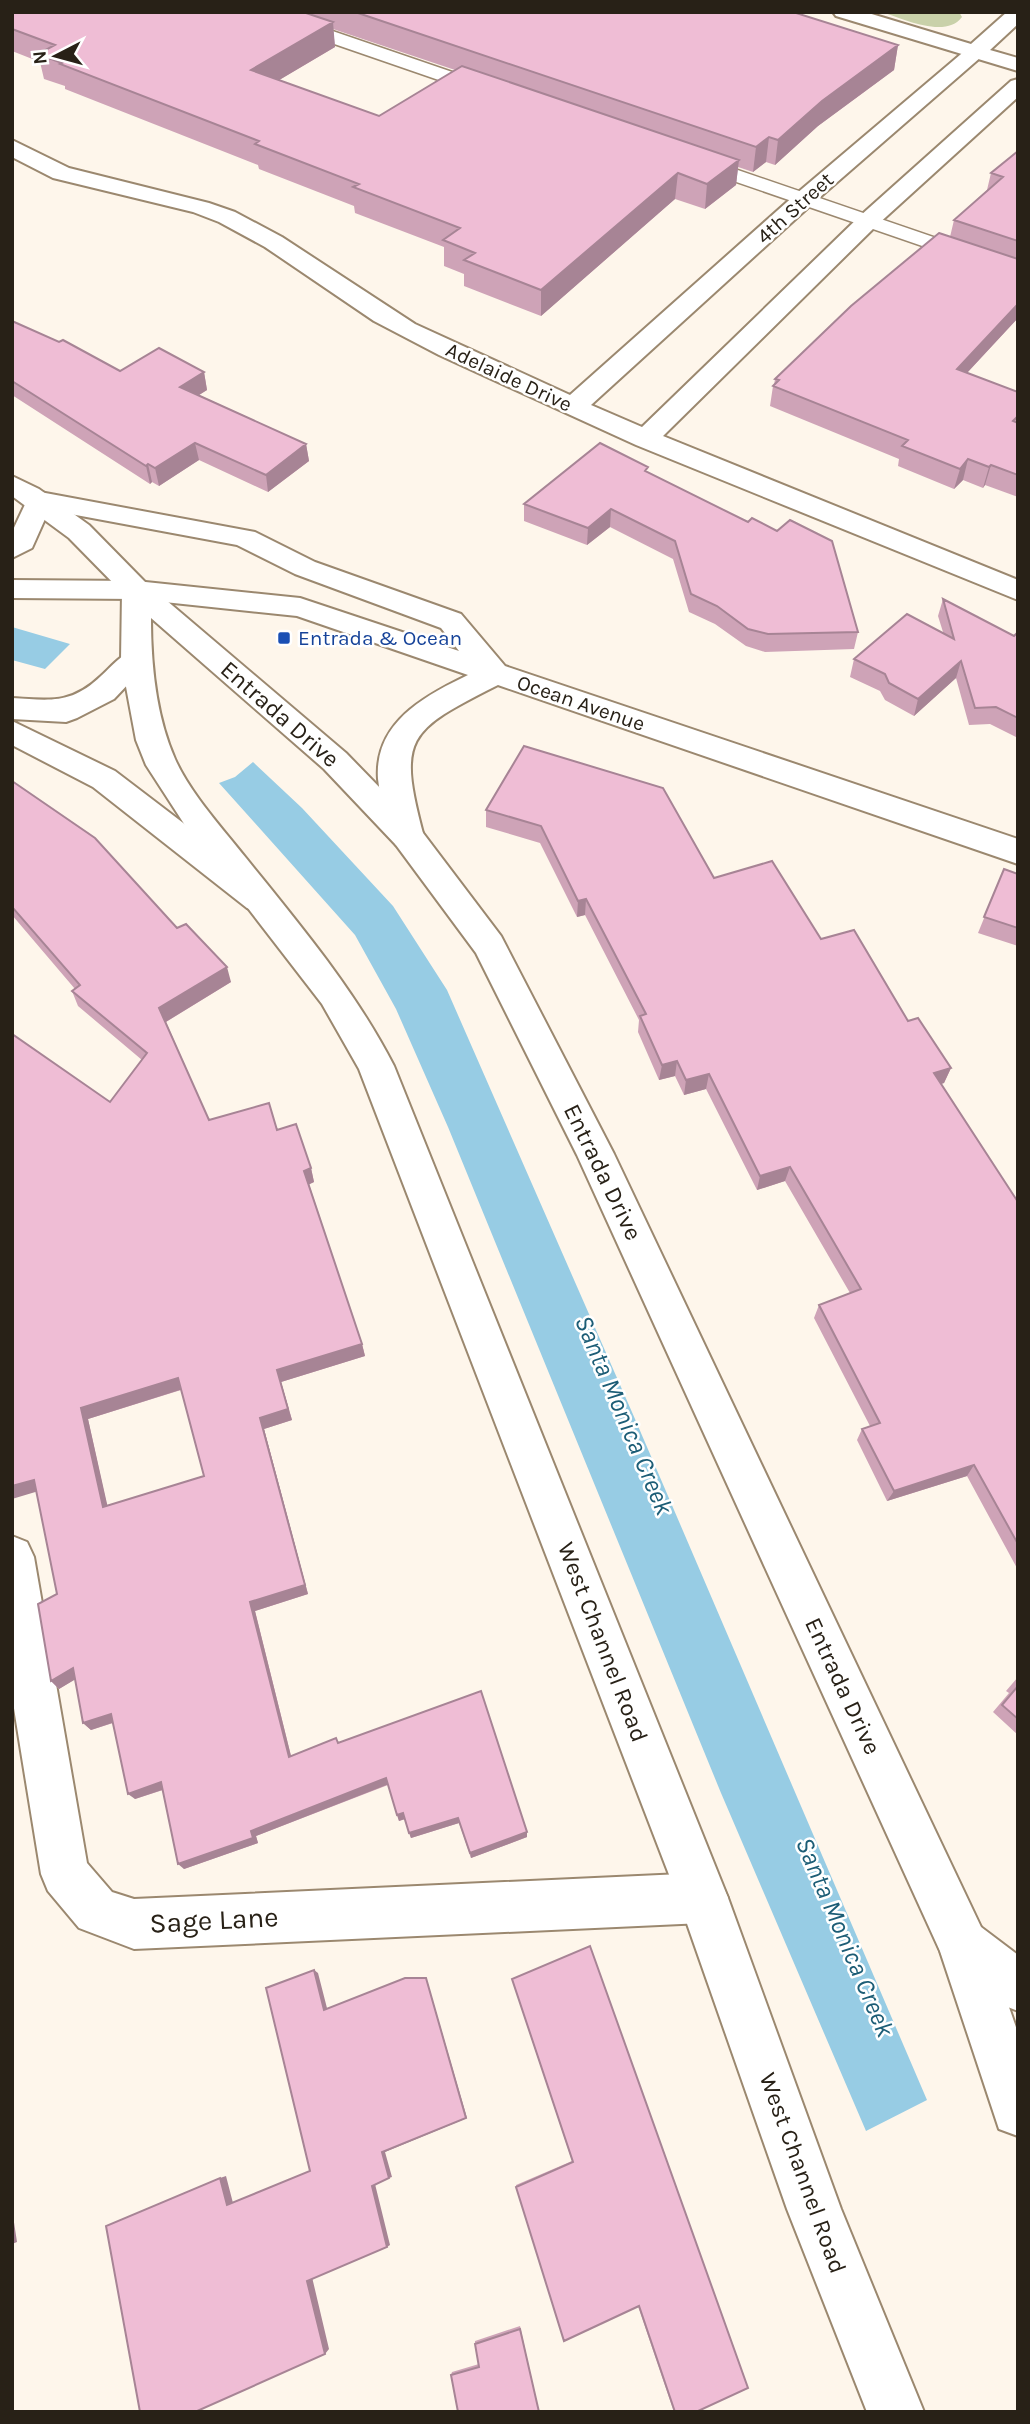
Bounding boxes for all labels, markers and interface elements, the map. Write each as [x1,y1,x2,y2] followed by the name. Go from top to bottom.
[21,21,91,91] north arrow
[28,50,52,66] text: N
[752,167,838,249] street label: 4th Street
[442,337,576,417] street label: Adelaide Drive
[298,626,462,650] place label: Entrada & Ocean
[276,630,292,646] marker: Entrada & Ocean
[215,655,345,773] street label: Entrada Drive
[514,670,648,736] street label: Ocean Avenue
[558,1099,648,1245] street label: Entrada Drive
[568,1311,680,1520] water label: Santa Monica Creek
[552,1538,654,1746] street label: West Channel Road
[799,1613,887,1759] street label: Entrada Drive
[789,1833,901,2042] water label: Santa Monica Creek
[149,1900,279,1940] street label: Sage Lane
[754,2069,852,2277] street label: West Channel Road

